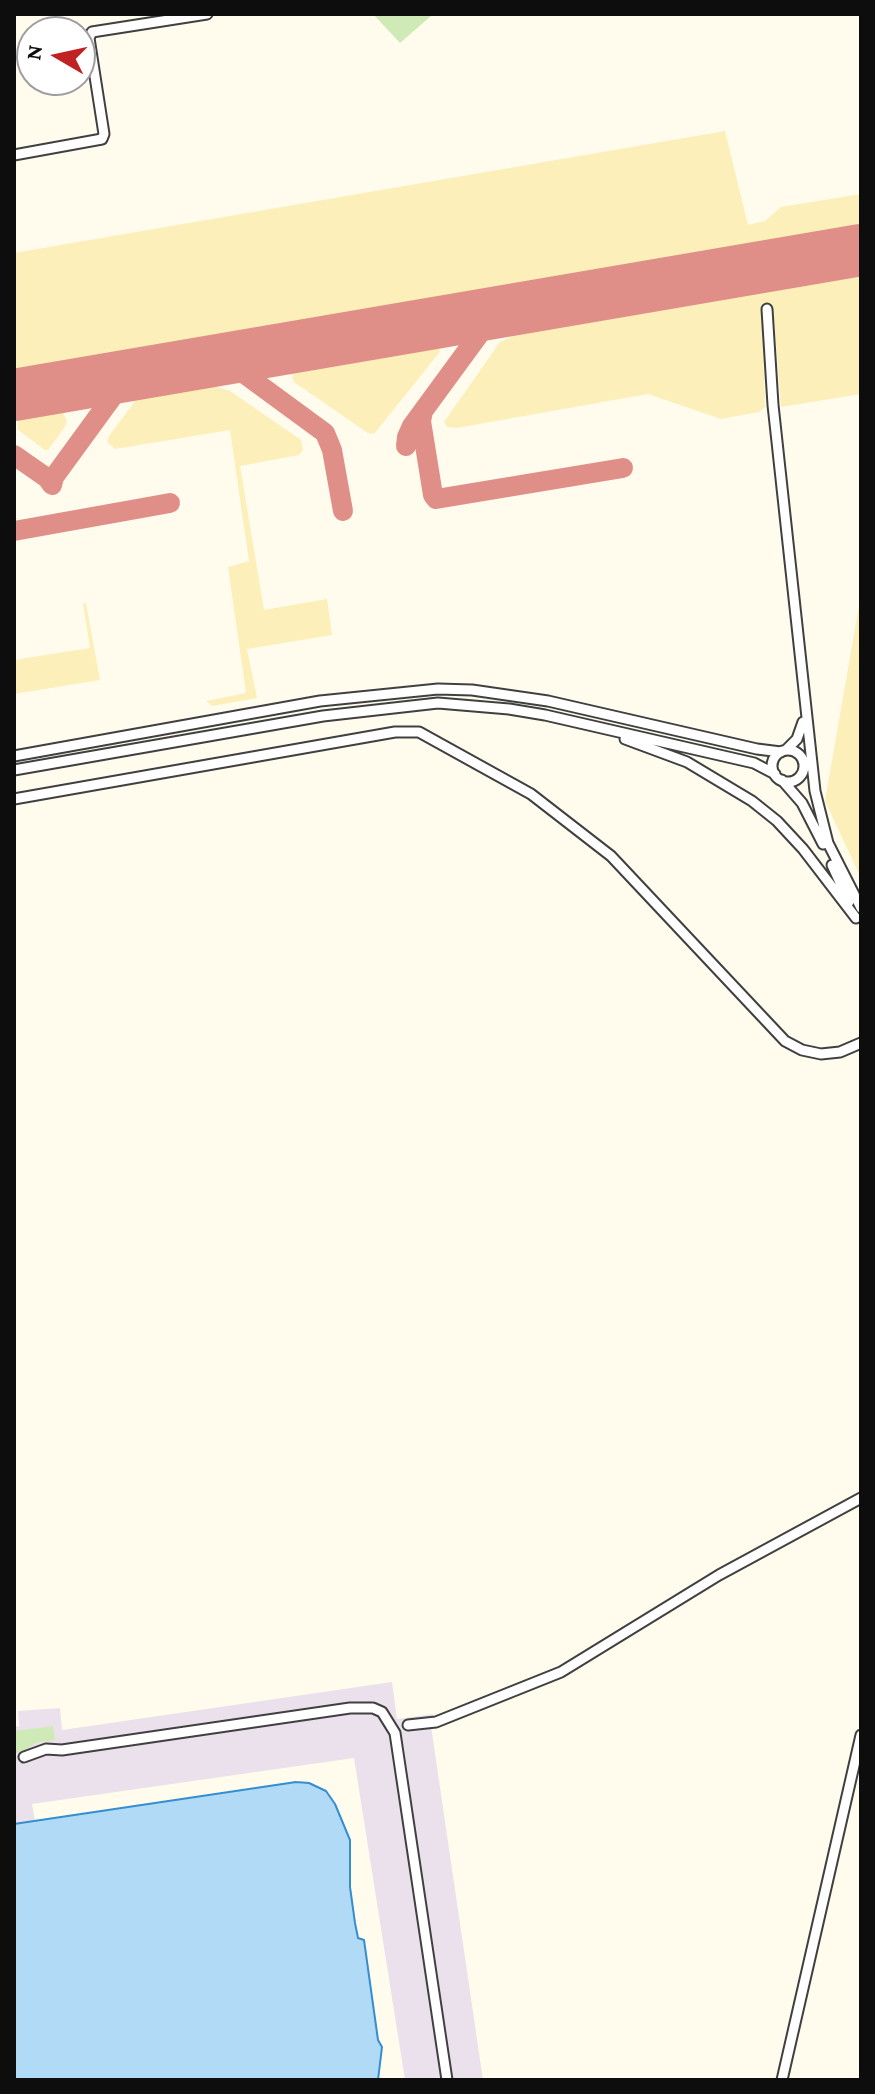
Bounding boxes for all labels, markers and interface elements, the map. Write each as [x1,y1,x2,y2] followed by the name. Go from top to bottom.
[16,16,96,96] north arrow
[20,43,47,62] text: N

